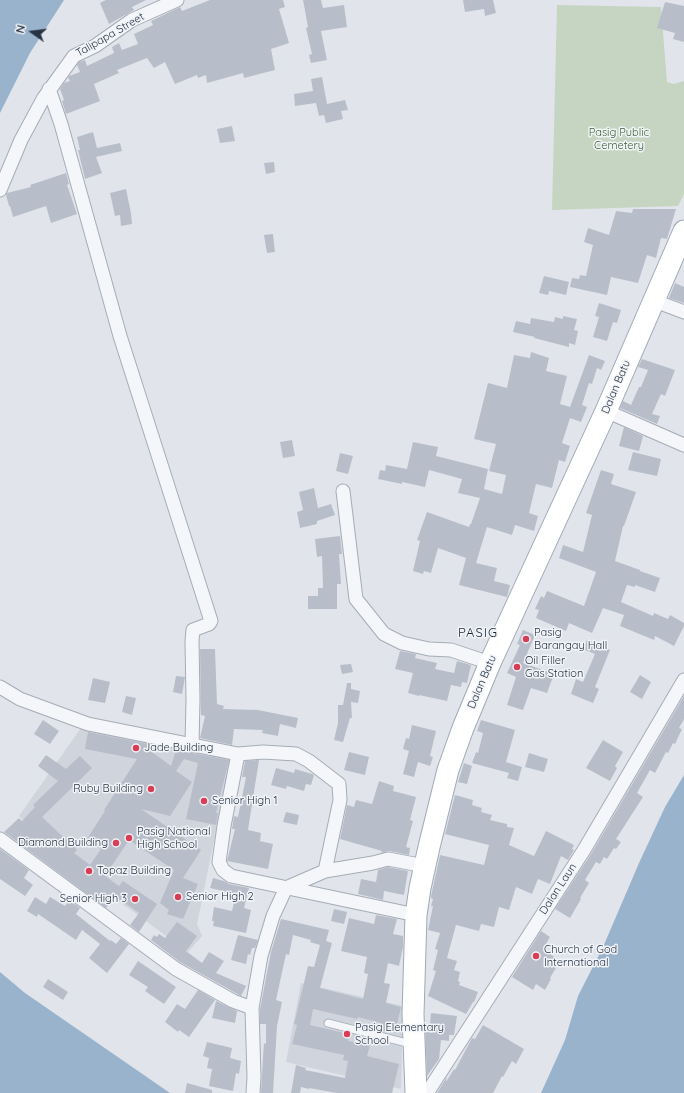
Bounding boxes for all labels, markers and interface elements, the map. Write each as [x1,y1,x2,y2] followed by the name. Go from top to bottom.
[73,10,147,60] street label: Talipapa Street
[12,12,52,52] north arrow
[13,23,28,35] text: N
[589,126,649,152] park label: Pasig Public Cemetery
[599,358,633,416] street label: Dalan Batu
[458,625,498,641] district label: PASIG
[534,626,607,652] place label: Pasig Barangay Hall
[521,634,531,644] marker: Pasig Barangay Hall
[465,653,499,711] street label: Dalan Batu
[525,654,583,680] place label: Oil Filler Gas Station
[512,662,522,672] marker: Oil Filler Gas Station
[144,741,213,755] place label: Jade Building
[131,743,141,753] marker: Jade Building
[73,782,143,796] place label: Ruby Building
[146,784,156,794] marker: Ruby Building
[212,794,277,808] place label: Senior High 1
[199,796,209,806] marker: Senior High 1
[137,825,211,851] place label: Pasig National High School
[124,833,134,843] marker: Pasig National High School
[18,836,108,850] place label: Diamond Building
[111,838,121,848] marker: Diamond Building
[537,861,579,917] street label: Dalan Laun
[97,864,171,878] place label: Topaz Building
[84,866,94,876] marker: Topaz Building
[186,890,253,904] place label: Senior High 2
[60,892,127,906] place label: Senior High 3
[173,892,183,902] marker: Senior High 2
[130,894,140,904] marker: Senior High 3
[544,943,617,969] place label: Church of God International
[531,951,541,961] marker: Church of God International
[355,1021,444,1047] place label: Pasig Elementary School
[342,1029,352,1039] marker: Pasig Elementary School

